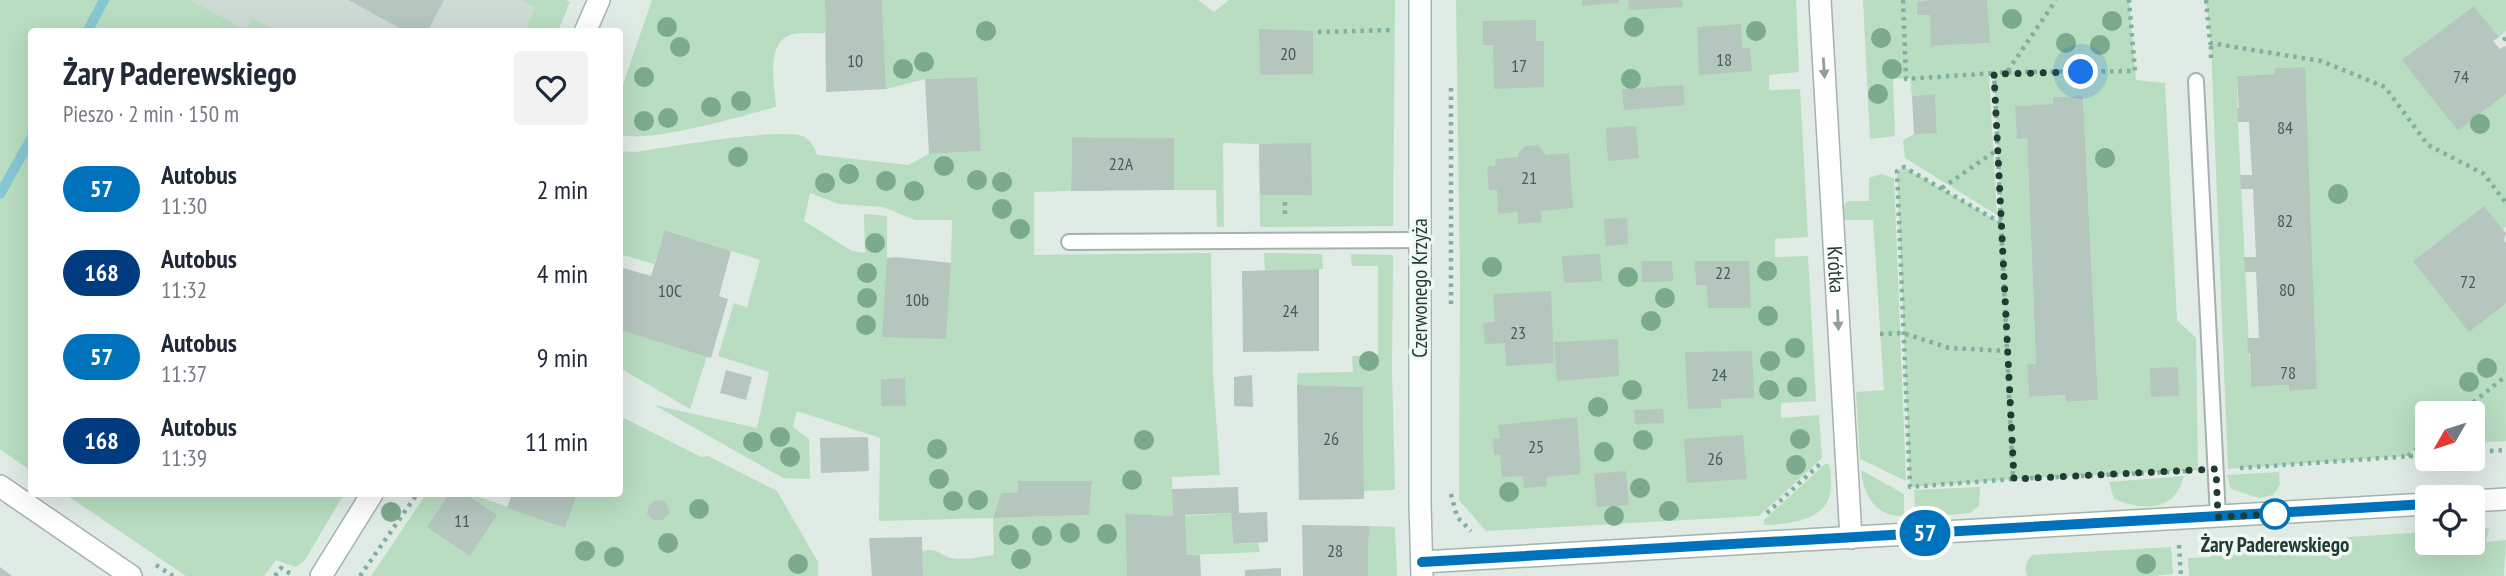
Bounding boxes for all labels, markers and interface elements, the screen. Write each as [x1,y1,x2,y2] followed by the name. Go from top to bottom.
[1280,42,1296,65] house number: 20
[1716,48,1732,71] house number: 18
[847,49,863,72] house number: 10
[63,51,297,94] text: Żary Paderewskiego
[514,51,588,125] button: heart
[1511,54,1527,77] house number: 17
[2063,54,2098,89] your location
[1818,57,1829,79] one-way arrow
[2453,65,2469,88] house number: 74
[63,99,239,128] text: Pieszo · 2 min · 150 m
[2277,116,2293,139] house number: 84
[1109,152,1134,175] house number: 22A
[161,158,237,191] text: Autobus
[1521,166,1537,189] house number: 21
[90,173,113,204] text: 57
[537,173,588,206] text: 2 min
[161,191,207,220] text: 11:30
[2277,209,2293,232] house number: 82
[1406,218,1433,358] street label: Czerwonego Krzyża
[161,242,237,275] text: Autobus
[1821,245,1851,294] street label: Krótka
[84,257,119,288] text: 168
[537,257,588,290] text: 4 min
[1715,261,1731,284] house number: 22
[2460,270,2476,293] house number: 72
[161,275,207,304] text: 11:32
[2279,278,2295,301] house number: 80
[658,279,682,302] house number: 10C
[905,288,929,311] house number: 10b
[1282,299,1298,322] house number: 24
[1833,309,1844,331] one-way arrow
[1510,321,1526,344] house number: 23
[161,326,237,359] text: Autobus
[90,341,113,372] text: 57
[537,341,588,374] text: 9 min
[161,359,207,388] text: 11:37
[2280,361,2296,384] house number: 78
[1711,363,1727,386] house number: 24
[2415,401,2485,471] north arrow
[2415,401,2485,555] map controls
[161,410,237,443] text: Autobus
[84,425,119,456] text: 168
[525,425,588,458] text: 11 min
[1323,427,1339,450] house number: 26
[1528,435,1544,458] house number: 25
[161,443,207,472] text: 11:39
[1707,447,1723,470] house number: 26
[2415,485,2485,555] button: locate
[2260,499,2290,529] marker: Żary Paderewskiego
[454,509,470,532] house number: 11
[1894,510,1956,556] line badge: 57
[1914,517,1936,548] text: 57
[2201,531,2349,558] place label: Żary Paderewskiego
[1327,539,1343,562] house number: 28

